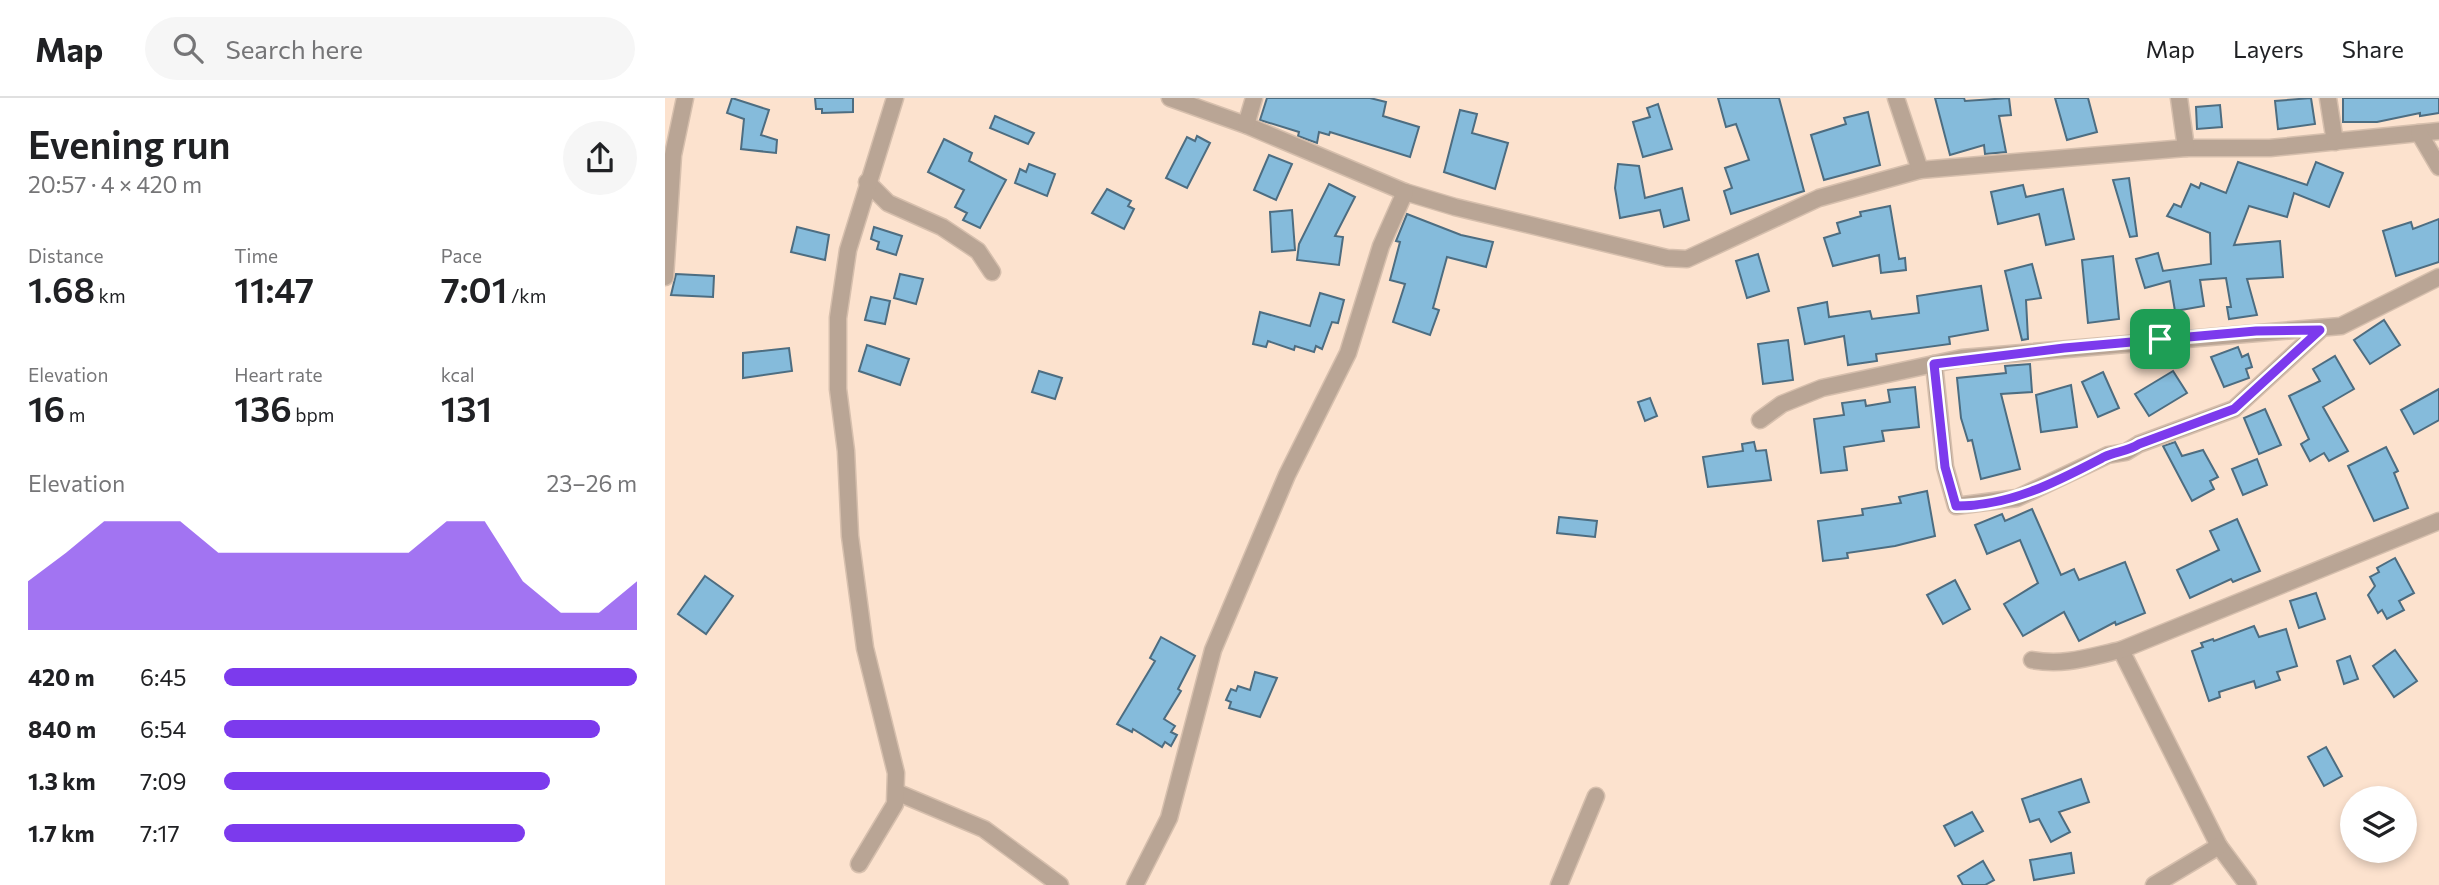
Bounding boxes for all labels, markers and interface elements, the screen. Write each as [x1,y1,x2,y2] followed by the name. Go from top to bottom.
[145,17,635,80] search box
[35,28,103,69] text: Map
[169,29,207,67] icon: search
[225,33,363,64] text: Search here
[2146,34,2195,63] text: Map
[2233,34,2304,63] text: Layers
[2342,34,2404,63] text: Share
[28,120,231,167] text: Evening run
[563,121,637,195] button: share
[28,170,202,198] text: 20:57 · 4 × 420 m
[28,244,104,267] text: Distance
[234,244,278,267] text: Time
[441,244,482,267] text: Pace
[28,267,95,310] text: 1.68
[234,267,314,310] text: 11:47
[441,267,507,310] text: 7:01
[95,284,125,307] text: km
[507,284,546,307] text: /km
[2130,309,2190,369] pin
[2141,320,2179,358] icon: arrive
[28,363,108,386] text: Elevation
[234,363,323,386] text: Heart rate
[441,363,475,386] text: kcal
[28,386,65,429] text: 16
[234,386,292,429] text: 136
[441,386,492,429] text: 131
[65,403,85,426] text: m
[292,403,334,426] text: bpm
[28,469,125,497] text: Elevation
[546,469,637,497] text: 23–26 m
[28,663,95,691] text: 420 m
[140,663,186,691] text: 6:45
[28,715,96,743] text: 840 m
[140,715,186,743] text: 6:54
[28,767,96,795] text: 1.3 km
[140,767,187,795] text: 7:09
[2340,786,2417,863] map controls
[2340,786,2417,863] button: layers
[28,819,95,847] text: 1.7 km
[140,819,180,847] text: 7:17

